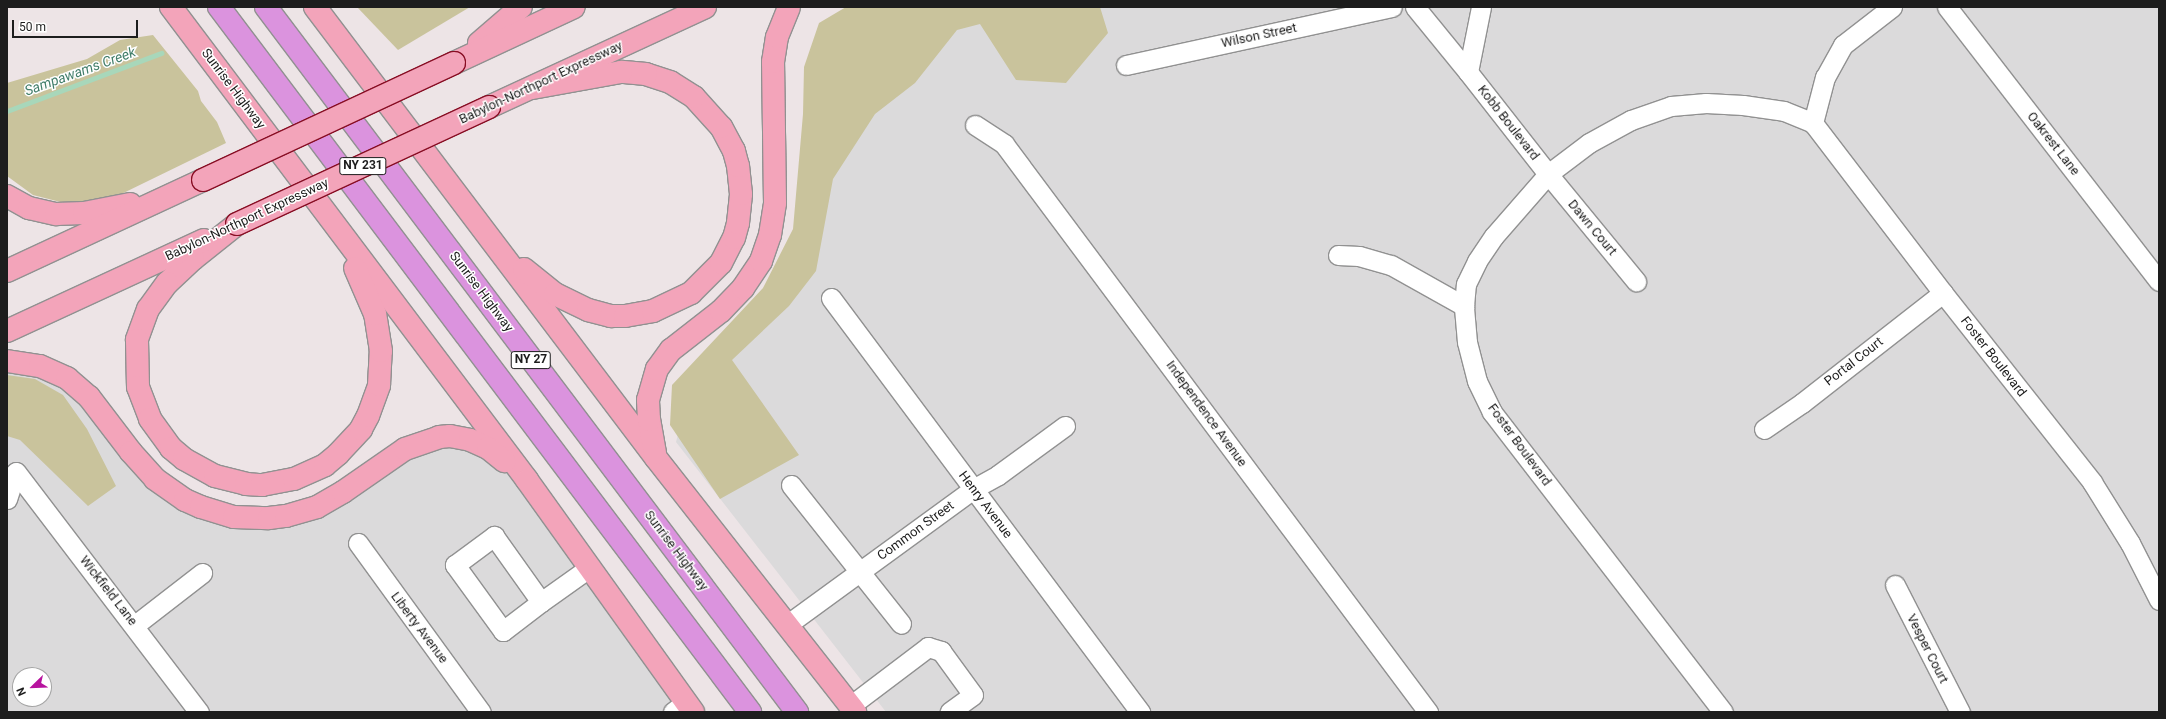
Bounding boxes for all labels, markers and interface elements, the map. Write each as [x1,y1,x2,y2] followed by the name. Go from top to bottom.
[14,12,140,38] scale bar
[19,20,46,34] text: 50 m
[1220,20,1298,52] street label: Wilson Street
[457,38,625,128] street label: Babylon-Northport Expressway
[22,43,138,99] water label: Sampawams Creek
[198,46,268,132] street label: Sunrise Highway
[1474,82,1542,164] street label: Kobb Boulevard
[2023,109,2083,179] street label: Oakrest Lane
[339,156,387,176] road number: NY 231
[163,175,331,265] street label: Babylon-Northport Expressway
[1564,197,1620,259] street label: Dawn Court
[446,249,516,335] street label: Sunrise Highway
[1957,314,2029,400] street label: Foster Boulevard
[1822,334,1886,390] street label: Portal Court
[510,350,552,370] road number: NY 27
[1162,358,1250,470] street label: Independence Avenue
[1484,401,1554,489] street label: Foster Boulevard
[955,468,1015,542] street label: Henry Avenue
[875,498,957,564] street label: Common Street
[641,508,711,594] street label: Sunrise Highway
[76,553,140,629] street label: Wickfield Lane
[387,589,451,667] street label: Liberty Avenue
[1903,612,1951,686] street label: Vesper Court
[12,667,52,707] north arrow
[14,685,29,698] text: N

